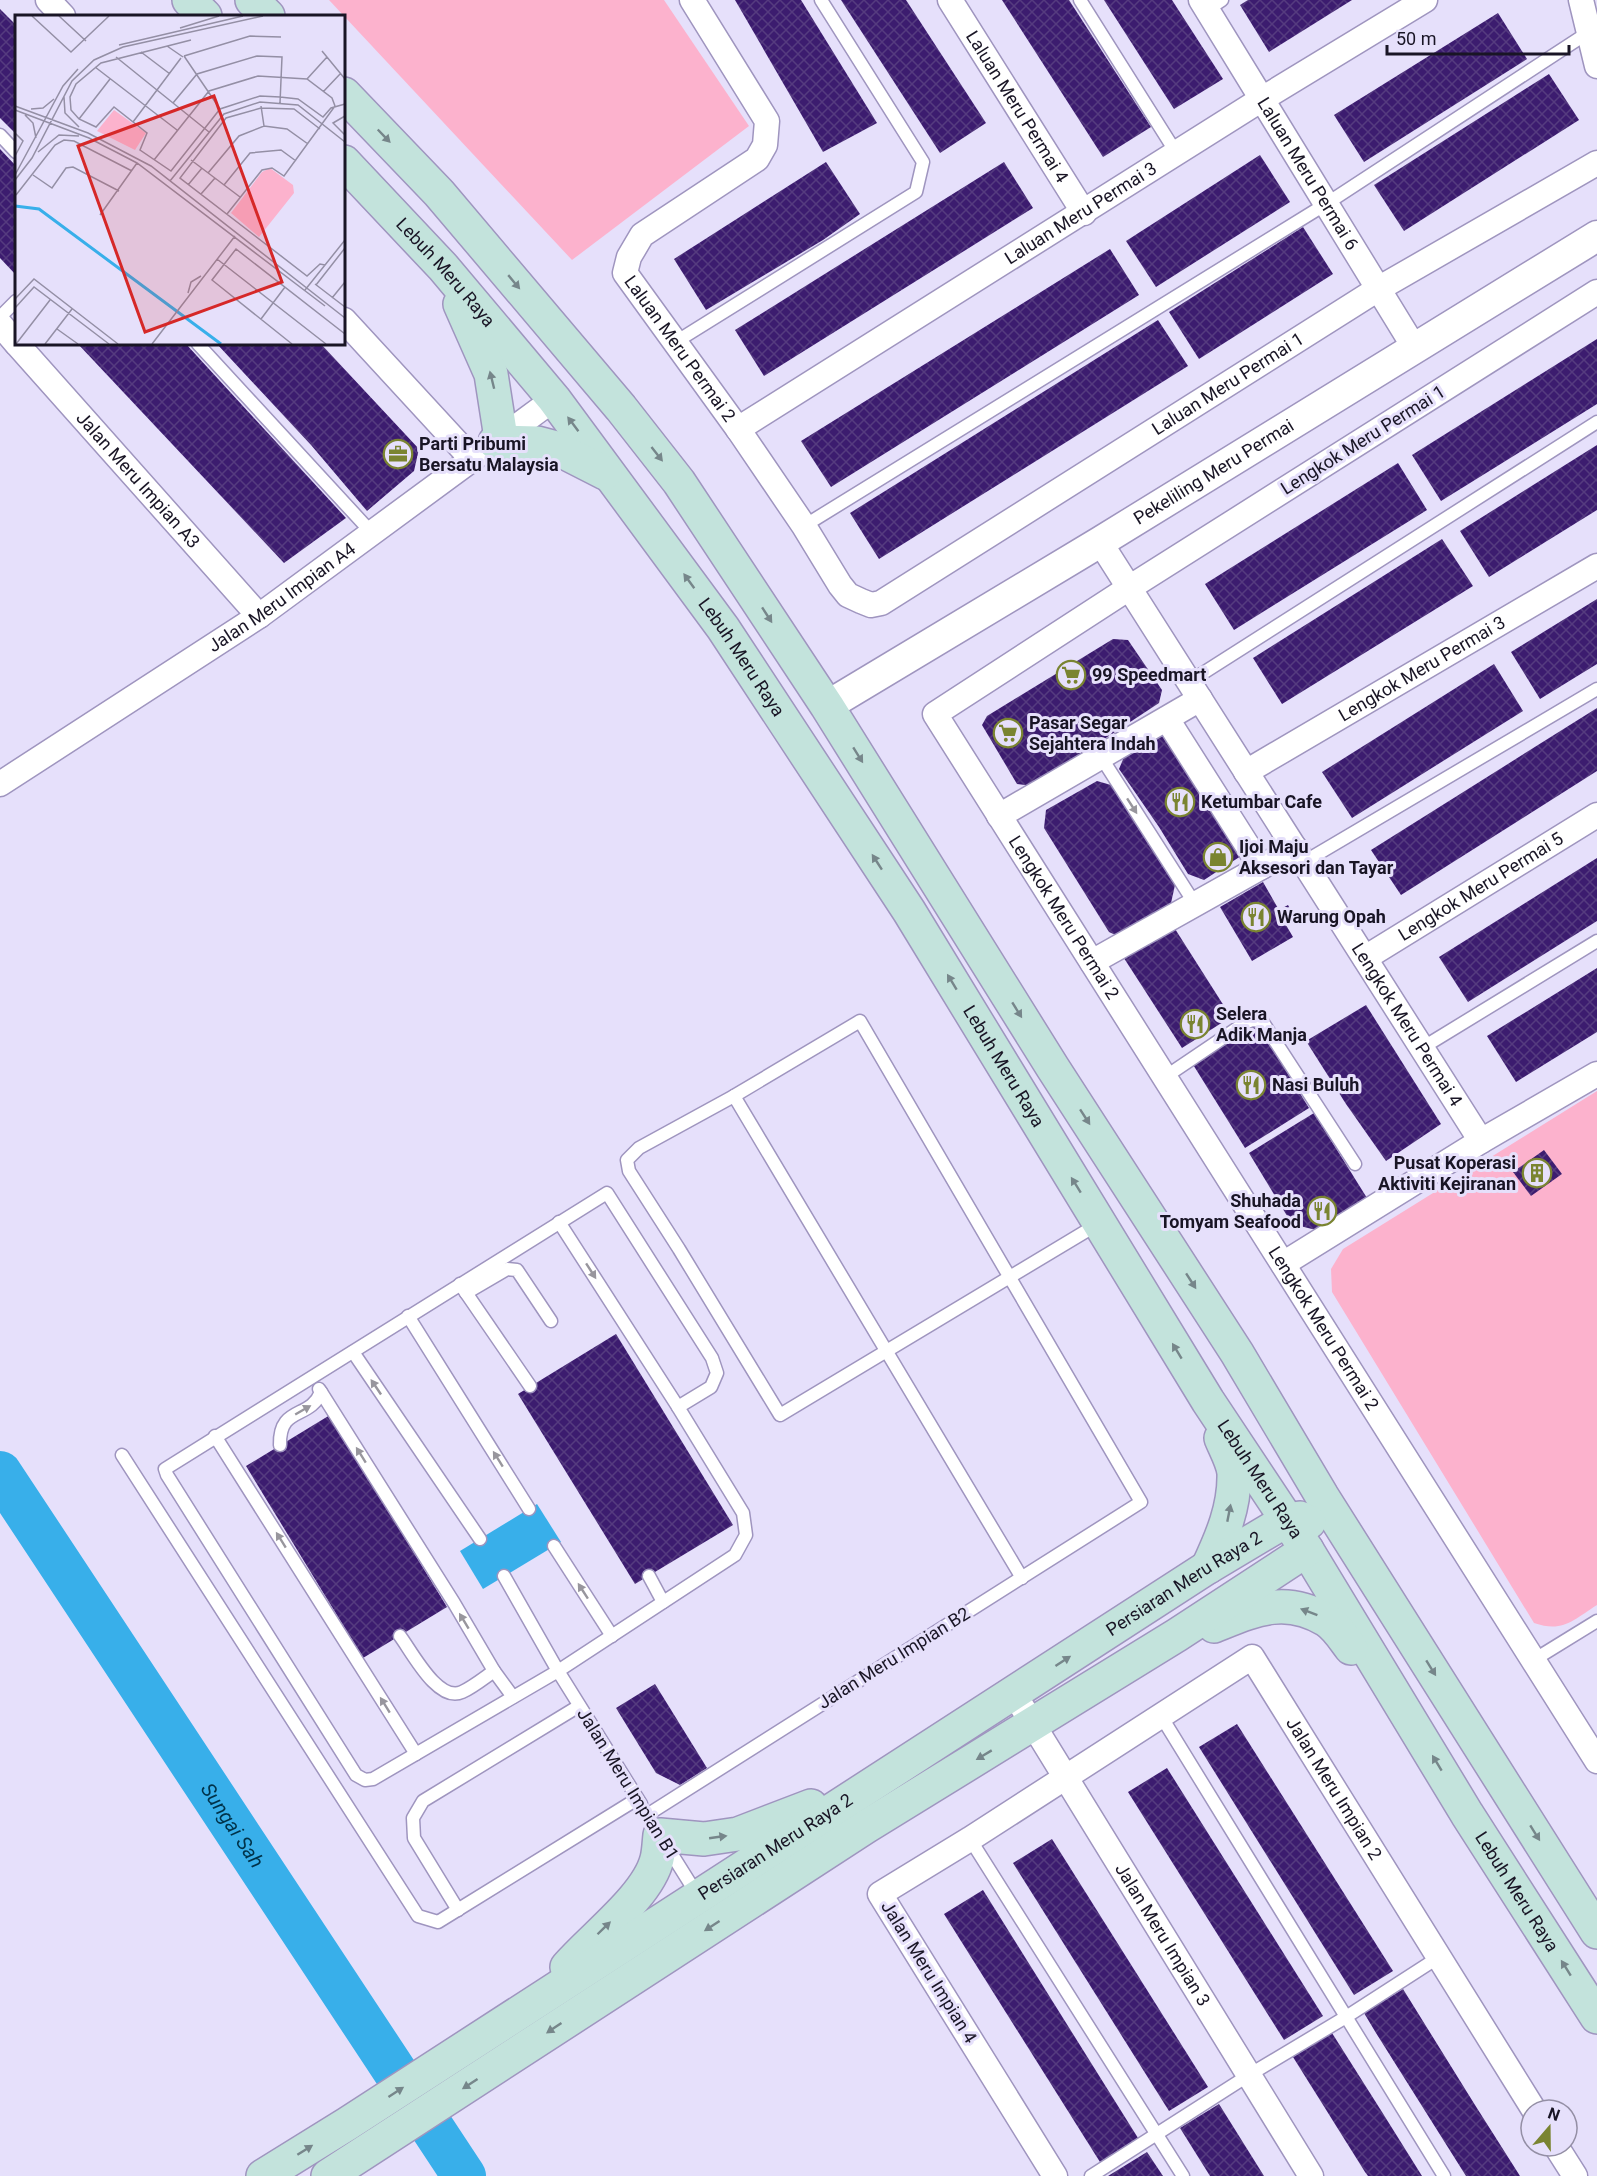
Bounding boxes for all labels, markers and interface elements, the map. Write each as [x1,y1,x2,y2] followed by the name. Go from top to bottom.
[15,15,345,345] inset map
[1387,18,1568,56] scale bar
[962,27,1073,186] street label: Laluan Meru Permai 4
[1396,28,1436,49] text: 50 m
[1253,93,1363,254] street label: Laluan Meru Permai 6
[377,129,391,143] one-way arrow
[1001,157,1160,268] street label: Laluan Meru Permai 3
[392,213,500,331] street label: Lebuh Meru Raya
[620,271,740,426] street label: Laluan Meru Permai 2
[507,274,520,289] one-way arrow
[1148,328,1307,439] street label: Laluan Meru Permai 1
[486,371,496,389] one-way arrow
[1277,380,1449,499] street label: Lengkok Meru Permai 1
[72,407,204,552] street label: Jalan Meru Impian A3
[1130,414,1297,529] street label: Pekeliling Meru Permai
[567,417,579,433] one-way arrow
[419,433,559,475] place label: Parti Pribumi Bersatu Malaysia
[382,438,414,470] office icon: Parti Pribumi Bersatu Malaysia
[651,447,663,462] one-way arrow
[204,538,359,656] street label: Jalan Meru Impian A4
[683,574,695,590] one-way arrow
[694,594,789,720] street label: Lebuh Meru Raya
[761,607,773,623] one-way arrow
[1335,611,1509,725] street label: Lengkok Meru Permai 3
[1055,659,1087,691] supermarket icon: 99 Speedmart
[1092,664,1206,685] place label: 99 Speedmart
[1029,712,1156,754] place label: Pasar Segar Sejahtera Indah
[992,717,1024,749] supermarket icon: Pasar Segar Sejahtera Indah
[852,747,863,763] one-way arrow
[1164,786,1196,818] restaurant icon: Ketumbar Cafe
[1201,791,1322,812] place label: Ketumbar Cafe
[1127,798,1138,815] one-way arrow
[1394,828,1567,945] street label: Lengkok Meru Permai 5
[1005,832,1124,1003] street label: Lengkok Meru Permai 2
[1239,836,1394,878] place label: Ijoi Maju Aksesori dan Tayar
[1202,841,1234,873] shop icon: Ijoi Maju Aksesori dan Tayar
[871,854,882,870] one-way arrow
[1240,901,1272,933] restaurant icon: Warung Opah
[1277,906,1386,927] place label: Warung Opah
[1348,939,1467,1110] street label: Lengkok Meru Permai 4
[947,974,958,990] one-way arrow
[1011,1001,1022,1018] one-way arrow
[959,1002,1049,1131] street label: Lebuh Meru Raya
[1216,1003,1307,1045] place label: Selera Adik Manja
[1179,1008,1211,1040] restaurant icon: Selera Adik Manja
[1235,1069,1267,1101] restaurant icon: Nasi Buluh
[1272,1074,1359,1095] place label: Nasi Buluh
[1079,1109,1090,1125] one-way arrow
[1378,1152,1516,1194] place label: Pusat Koperasi Aktiviti Kejiranan
[1521,1157,1553,1189] building icon: Pusat Koperasi Aktiviti Kejiranan
[1070,1176,1081,1193] one-way arrow
[1160,1190,1301,1232] place label: Shuhada Tomyam Seafood
[1306,1195,1338,1227] restaurant icon: Shuhada Tomyam Seafood
[1264,1242,1383,1414] street label: Lengkok Meru Permai 2
[585,1263,596,1279] one-way arrow
[1185,1273,1196,1289] one-way arrow
[1172,1343,1183,1359] one-way arrow
[370,1379,382,1395] one-way arrow
[295,1405,311,1416] one-way arrow
[1213,1416,1307,1542] street label: Lebuh Meru Raya
[355,1447,366,1463] one-way arrow
[493,1451,504,1468] one-way arrow
[1225,1503,1234,1522] one-way arrow
[1102,1527,1265,1640] street label: Persiaran Meru Raya 2
[275,1531,286,1548] one-way arrow
[578,1583,589,1599] one-way arrow
[814,1602,973,1713] street label: Jalan Meru Impian B2
[1299,1607,1317,1617] one-way arrow
[459,1613,470,1629] one-way arrow
[1054,1655,1071,1666] one-way arrow
[1426,1660,1437,1676] one-way arrow
[379,1696,390,1713] one-way arrow
[573,1704,684,1863] street label: Jalan Meru Impian B1
[1282,1713,1387,1863] street label: Jalan Meru Impian 2
[976,1750,992,1761] one-way arrow
[1432,1755,1443,1771] one-way arrow
[196,1778,269,1872] water label: Sungai Sah
[694,1789,856,1904] street label: Persiaran Meru Raya 2
[1529,1825,1540,1841] one-way arrow
[1471,1828,1563,1955] street label: Lebuh Meru Raya
[708,1832,727,1841] one-way arrow
[1111,1859,1215,2010] street label: Jalan Meru Impian 3
[877,1897,982,2047] street label: Jalan Meru Impian 4
[704,1920,720,1931] one-way arrow
[596,1921,611,1935] one-way arrow
[1560,1960,1571,1976] one-way arrow
[546,2023,562,2034] one-way arrow
[462,2079,478,2090] one-way arrow
[388,2087,404,2098] one-way arrow
[1519,2098,1579,2158] north arrow
[1545,2104,1563,2125] text: N
[297,2145,313,2156] one-way arrow

